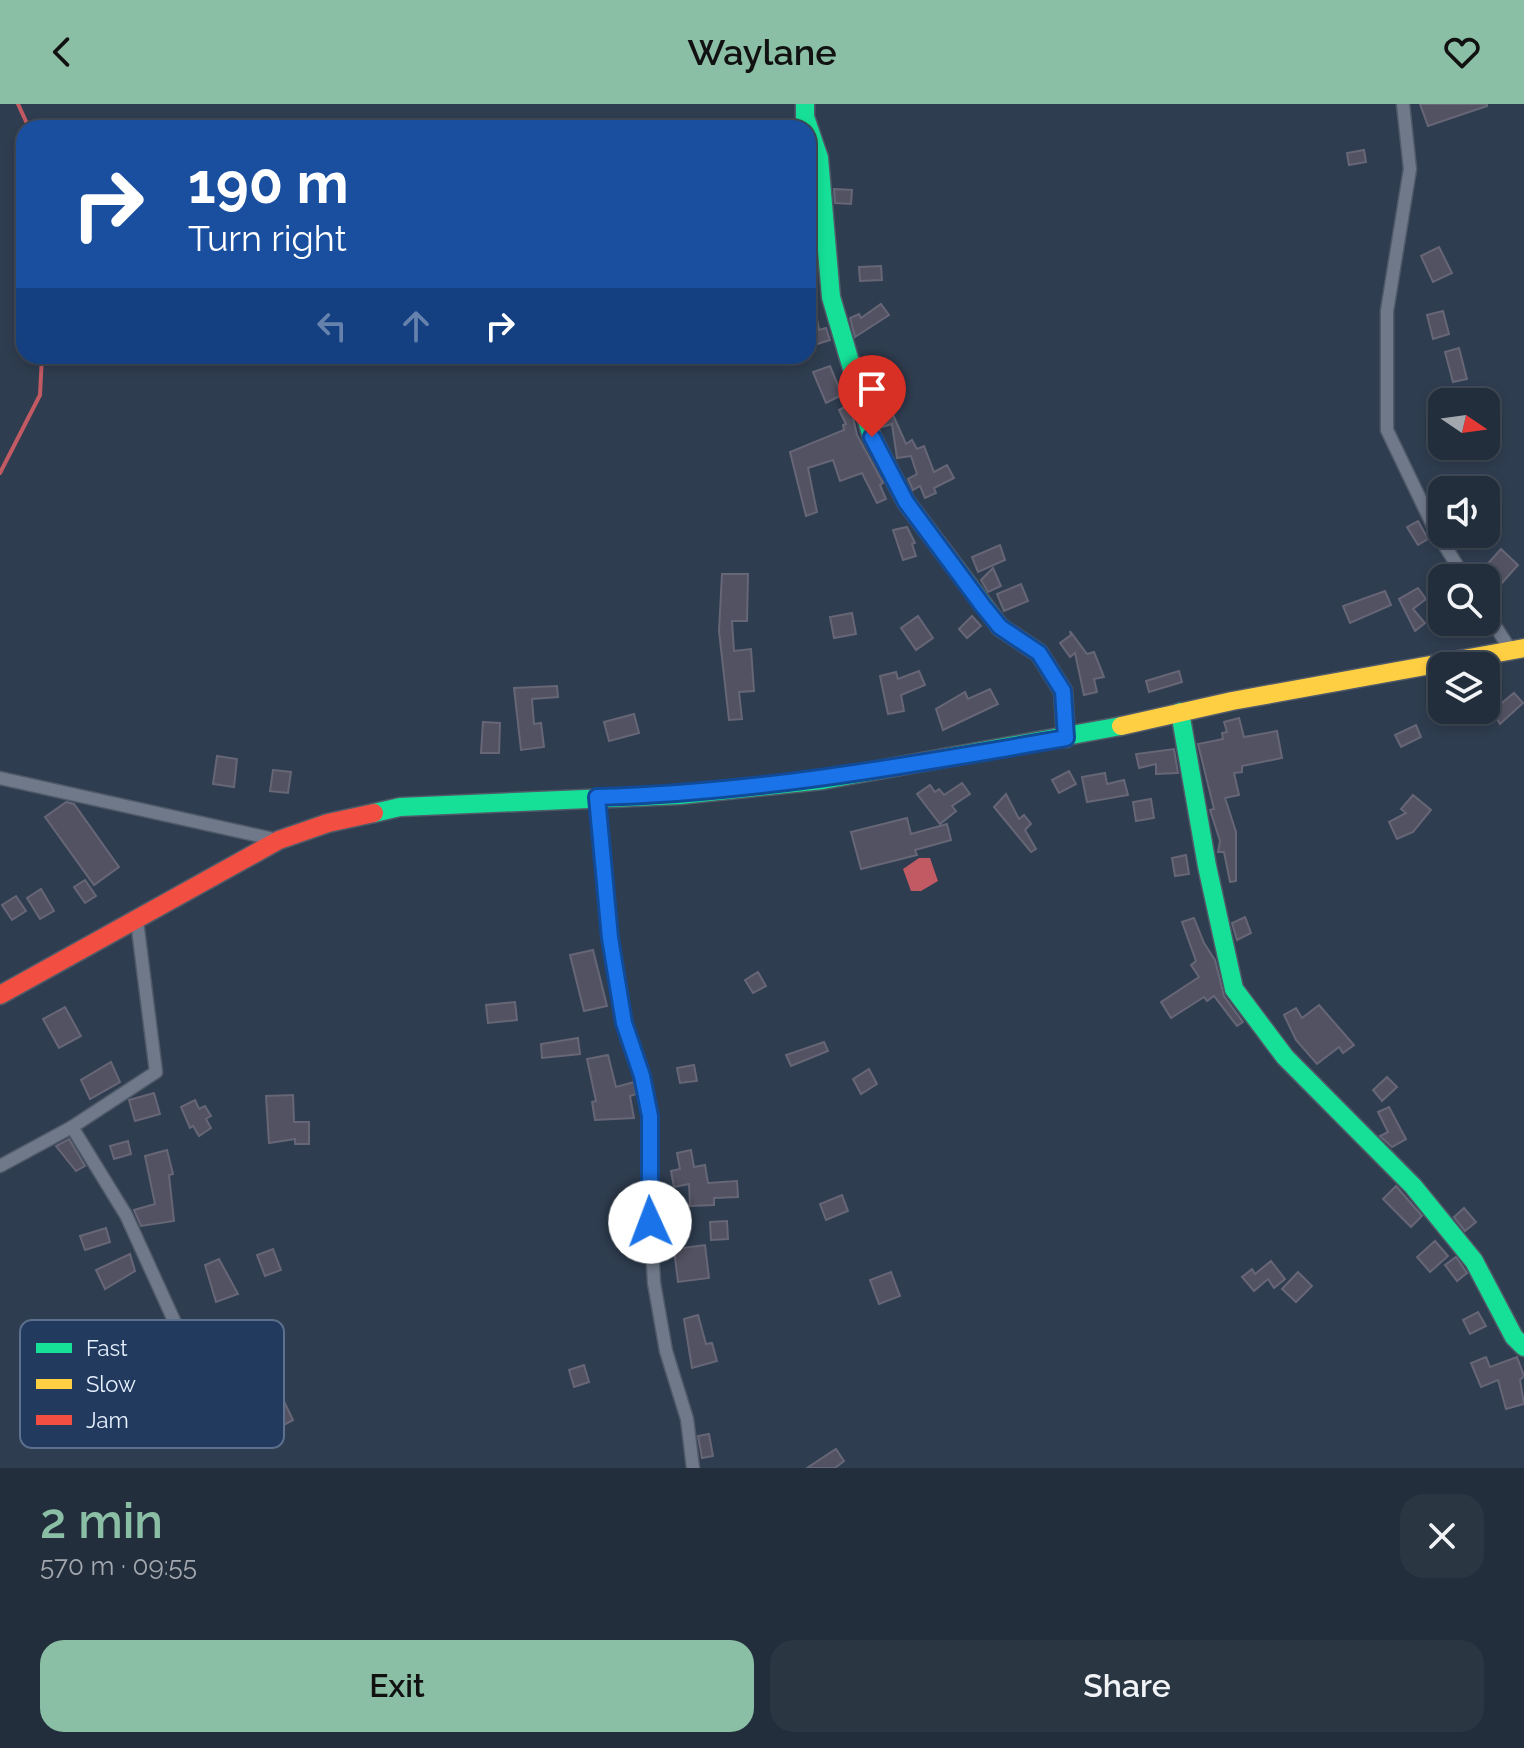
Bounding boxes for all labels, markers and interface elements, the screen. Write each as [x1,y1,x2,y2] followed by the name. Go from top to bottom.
[40,30,84,74] icon: back
[1440,30,1484,74] icon: heart
[687,31,837,73] text: Waylane
[188,150,349,216] text: 190 m
[56,152,160,256] icon: right
[188,217,347,259] text: Turn right
[310,304,354,348] icon: left
[394,304,438,348] icon: ahead
[478,304,522,348] icon: right
[838,355,906,437] pin
[850,367,894,411] icon: arrive
[1428,388,1500,460] north arrow
[1428,388,1500,724] map controls
[1428,476,1500,548] button: sound
[1428,564,1500,636] button: search
[1428,652,1500,724] button: layers
[608,1180,692,1264] position arrow
[20,1320,284,1448] legend
[86,1335,128,1361] text: Fast
[86,1371,136,1397] text: Slow
[86,1407,129,1433] text: Jam
[40,1493,163,1549] text: 2 min
[1400,1494,1484,1578] button: close
[40,1551,197,1581] text: 570 m · 09:55
[40,1640,754,1732] button: Exit
[770,1640,1484,1732] button: Share

